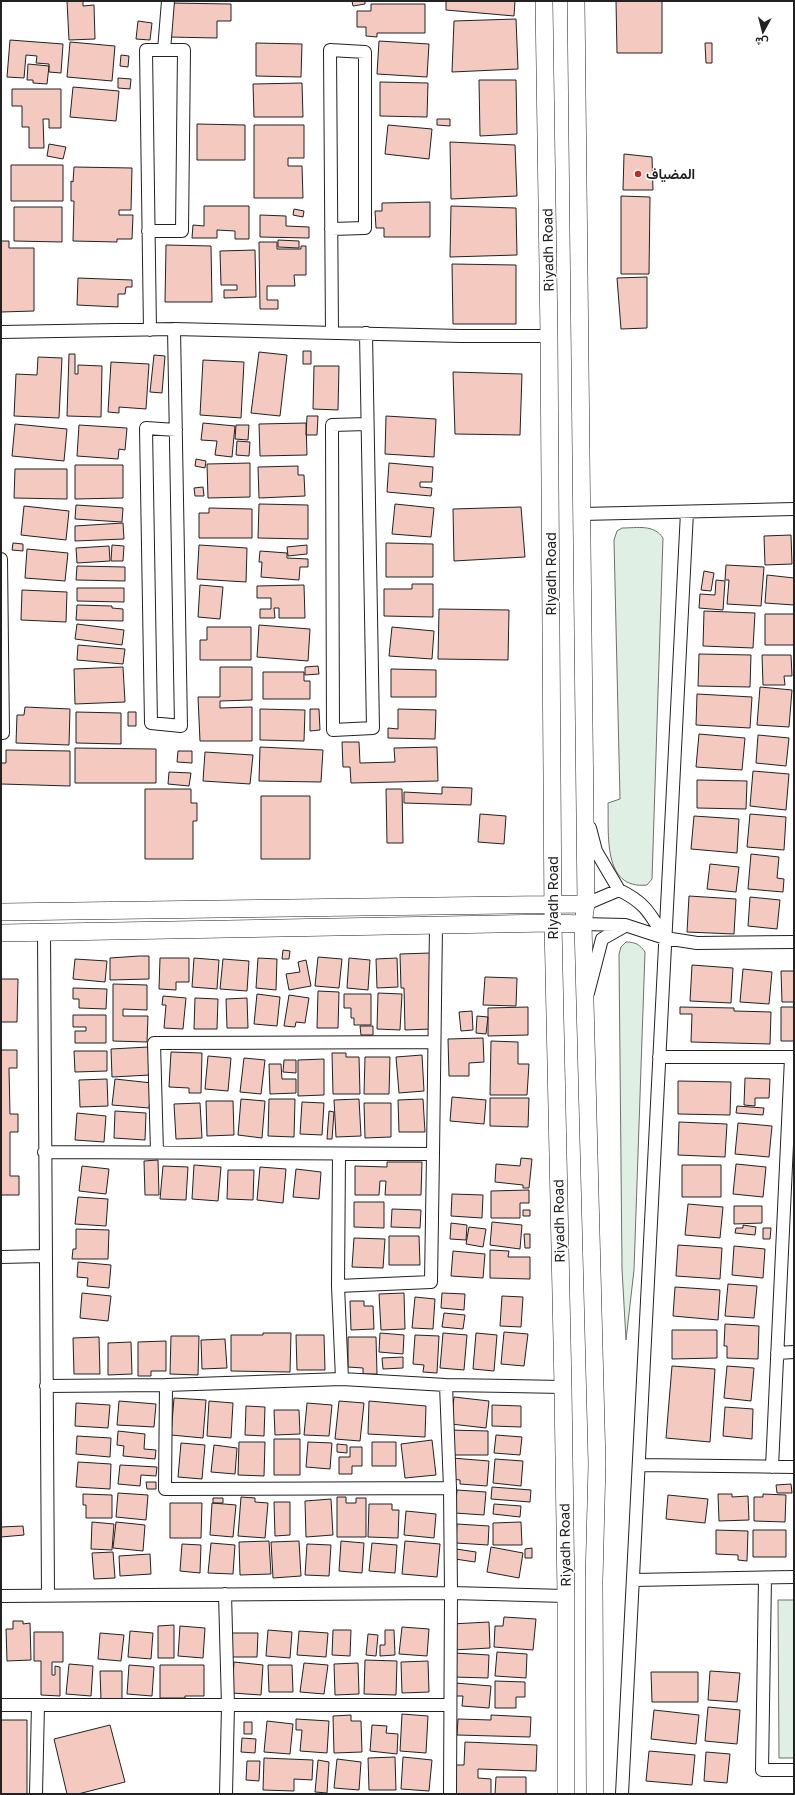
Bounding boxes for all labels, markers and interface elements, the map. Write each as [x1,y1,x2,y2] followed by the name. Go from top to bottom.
[743,12,783,52] north arrow
[754,34,769,50] text: ش
[646,165,695,183] place label: المضياف
[633,169,643,179] marker: المضياف
[538,208,557,292] street label: Riyadh Road
[542,532,559,616] street label: Riyadh Road
[544,856,561,940] street label: Riyadh Road
[549,1179,568,1263] street label: Riyadh Road
[555,1503,574,1587] street label: Riyadh Road

